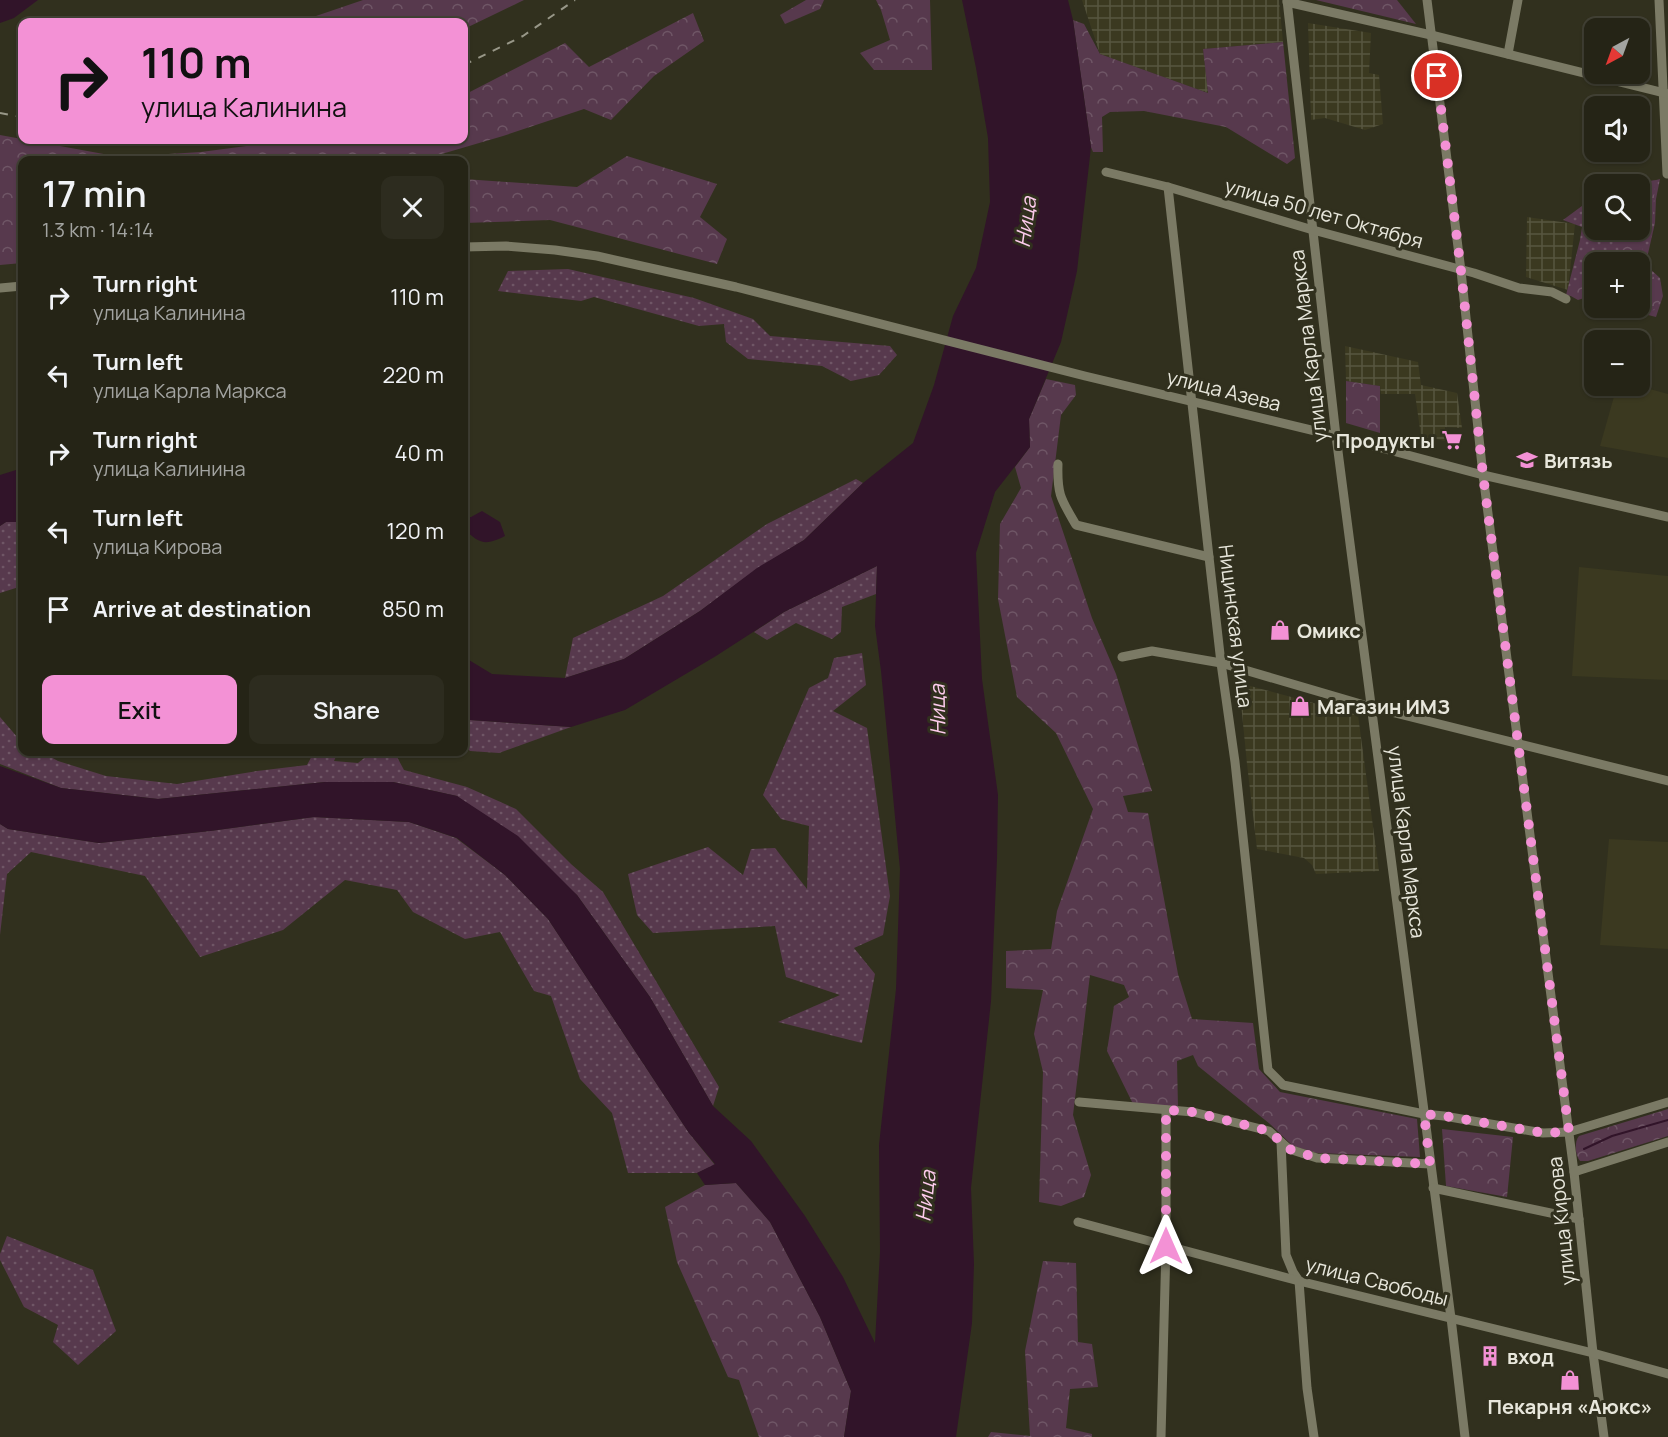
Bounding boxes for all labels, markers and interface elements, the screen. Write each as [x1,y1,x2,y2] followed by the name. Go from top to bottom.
[1584,18,1650,84] north arrow
[1584,18,1650,396] map controls
[141,33,252,91] text: 110 m
[42,42,120,120] icon: right
[1411,50,1462,101] pin
[1420,59,1453,92] icon: arrive
[141,88,347,125] text: улица Калинина
[1584,96,1650,162] button: sound
[42,169,147,218] text: 17 min
[1222,172,1426,254] street label: улица 50 лет Октября
[1584,174,1650,240] button: search
[381,176,444,239] button: close
[1008,194,1043,249] water label: Ница
[42,216,154,243] text: 1.3 km · 14:14
[1283,248,1333,444] street label: улица Карла Маркса
[1584,252,1650,318] button: +
[93,269,198,299] text: Turn right
[42,281,75,314] icon: right
[390,282,444,312] text: 110 m
[93,299,246,326] text: улица Калинина
[1584,330,1650,396] button: −
[93,347,183,377] text: Turn left
[42,359,75,392] icon: left
[382,360,444,390] text: 220 m
[1164,363,1284,417] street label: улица Азева
[93,377,287,404] text: улица Карла Маркса
[93,425,198,455] text: Turn right
[1336,427,1435,454] place label: Продукты
[1440,428,1464,452] supermarket icon: Продукты
[42,437,75,470] icon: right
[395,438,444,468] text: 40 m
[1544,447,1613,474] place label: Витязь
[1515,448,1539,472] school or university icon: Витязь
[93,455,246,482] text: улица Калинина
[93,503,183,533] text: Turn left
[42,515,75,548] icon: left
[386,516,444,546] text: 120 m
[93,533,222,560] text: улица Кирова
[1213,543,1259,709] street label: Ницинская улица
[42,593,75,626] icon: arrive
[93,594,311,624] text: Arrive at destination
[382,594,444,624] text: 850 m
[1297,617,1361,644] place label: Омикс
[1268,618,1292,642] shop icon: Омикс
[42,675,237,744] button: Exit
[249,675,444,744] button: Share
[923,683,951,736] water label: Ница
[1317,693,1450,720] place label: Магазин ИМЗ
[1288,694,1312,718] shop icon: Магазин ИМЗ
[1382,744,1432,940] street label: улица Карла Маркса
[1541,1155,1581,1287] street label: улица Кирова
[908,1168,942,1223] water label: Ница
[1134,1214,1198,1278] position arrow
[1303,1250,1451,1312] street label: улица Свободы
[1507,1343,1554,1370] place label: вход
[1478,1344,1502,1368] building icon: вход
[1558,1368,1582,1392] shop icon: Пекарня «Аюкс»
[1487,1393,1653,1420] place label: Пекарня «Аюкс»

